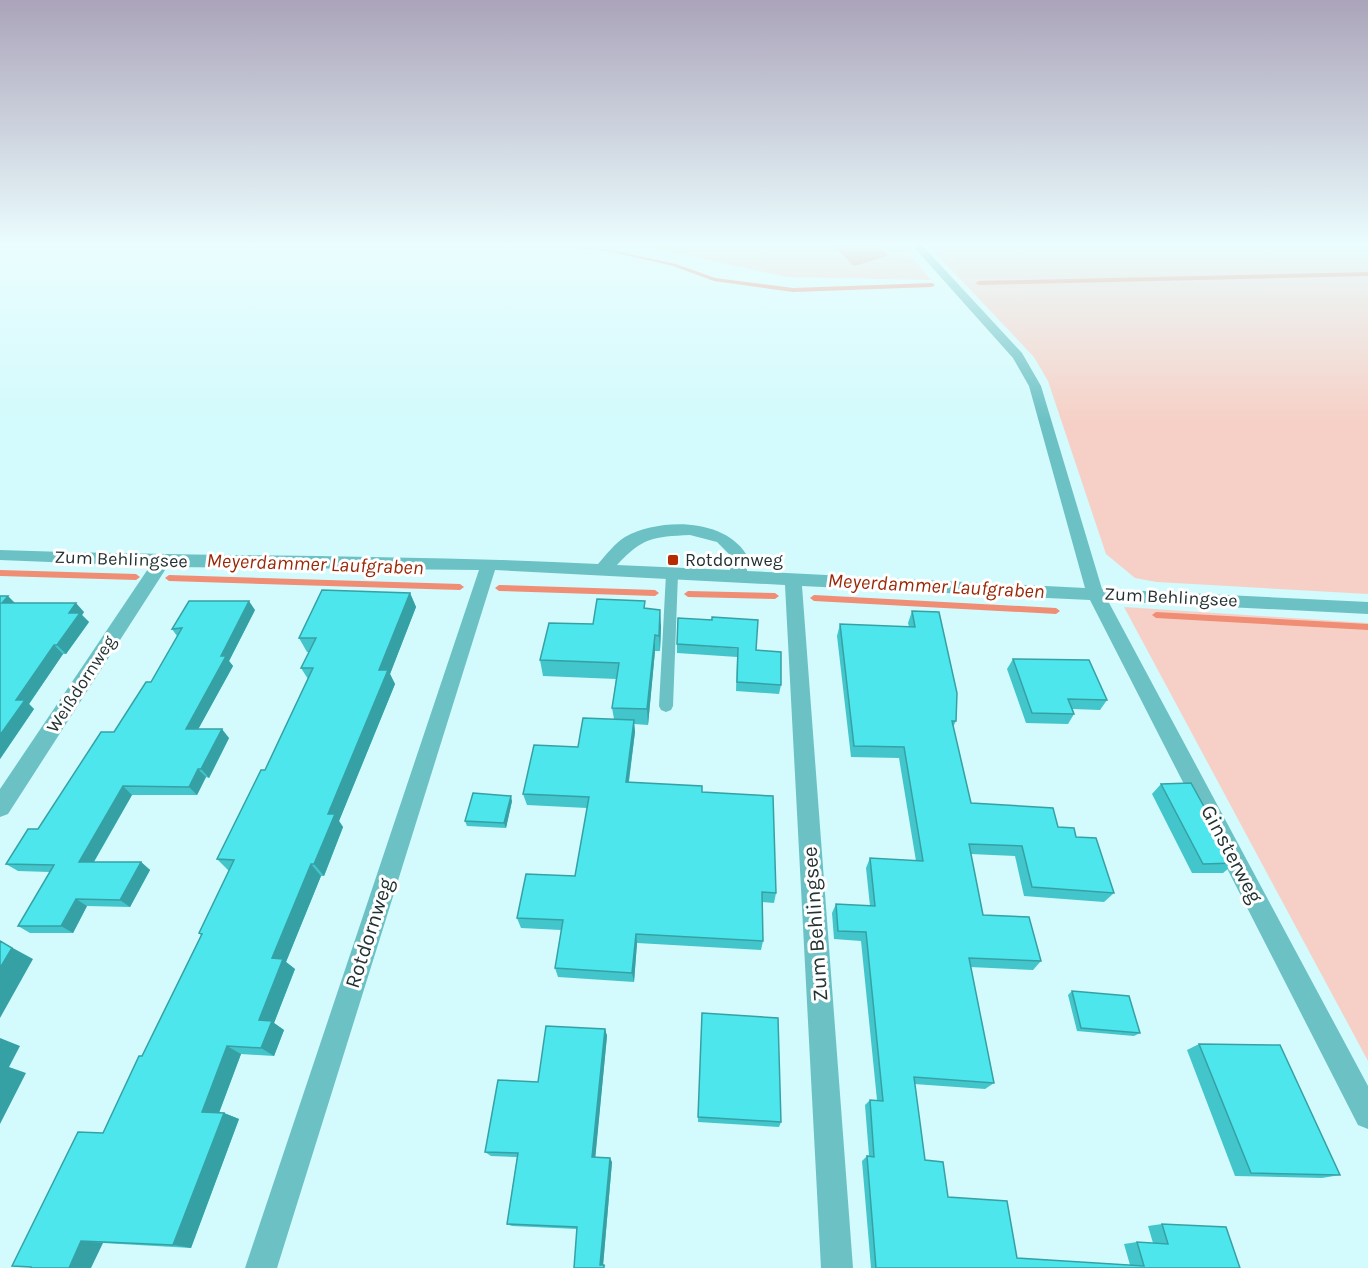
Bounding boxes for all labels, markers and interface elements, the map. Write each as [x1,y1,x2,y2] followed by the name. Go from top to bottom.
[54,546,188,572] street label: Zum Behlingsee
[206,549,424,579] water label: Meyerdammer Laufgraben
[685,549,783,571] place label: Rotdornweg
[666,553,680,567] marker: Rotdornweg
[827,569,1045,603] water label: Meyerdammer Laufgraben
[1104,583,1238,611] street label: Zum Behlingsee
[41,631,121,737] street label: Weißdornweg
[1196,801,1268,907] street label: Ginsterweg
[798,846,832,1002] street label: Zum Behlingsee
[340,875,398,991] street label: Rotdornweg

